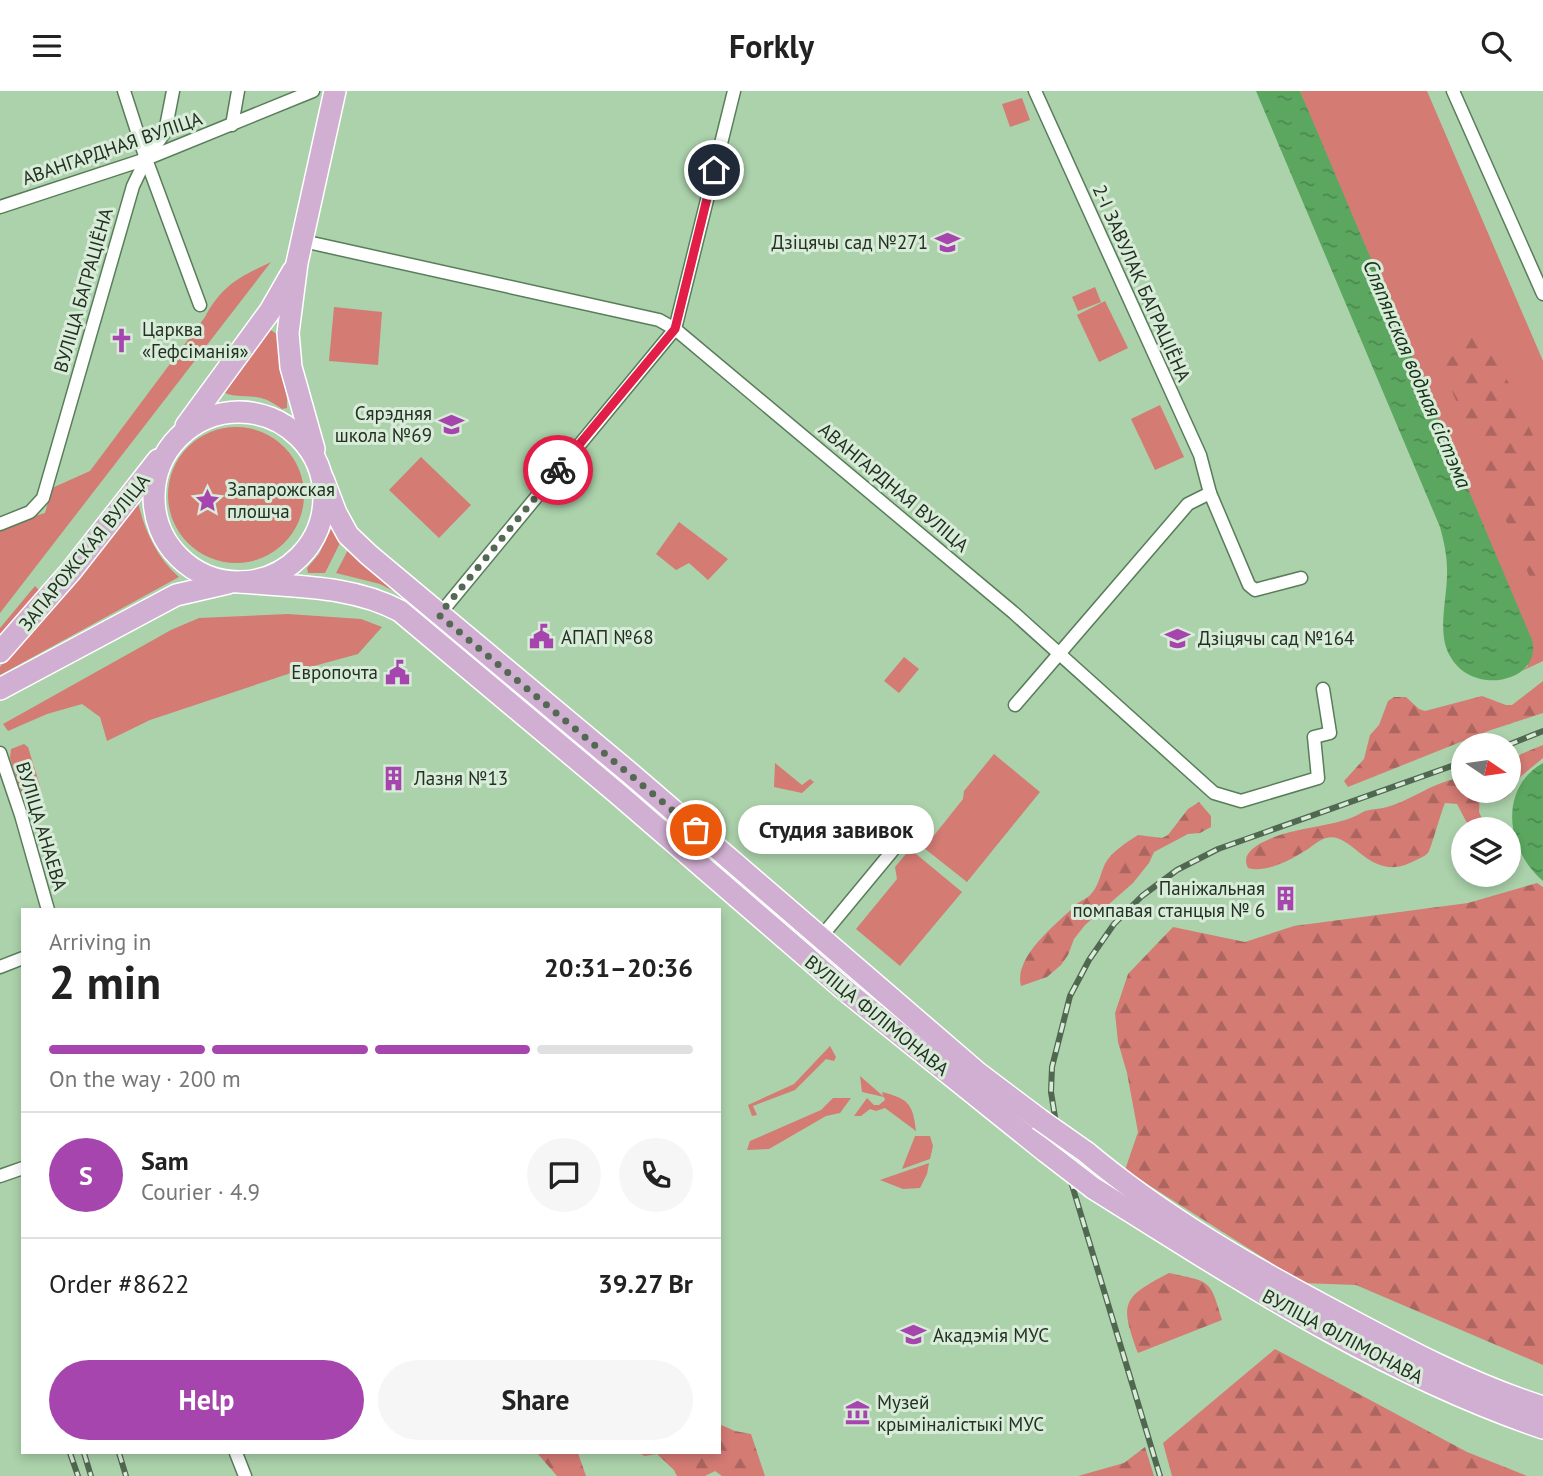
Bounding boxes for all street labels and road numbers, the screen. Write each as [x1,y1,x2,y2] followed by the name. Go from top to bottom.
[19,106,205,190] street label: АВАНГАРДНАЯ ВУЛІЦА
[1088,181,1196,385] street label: 2-І ЗАВУЛАК БАГРАЦІЁНА
[48,205,118,375] street label: ВУЛІЦА БАГРАЦІЁНА
[814,417,974,557] street label: АВАНГАРДНАЯ ВУЛІЦА
[13,469,155,635] street label: ЗАПАРОЖСКАЯ ВУЛІЦА
[11,759,73,893] street label: ВУЛІЦА АНАЕВА
[800,949,954,1081] street label: ВУЛІЦА ФІЛІМОНАВА
[1258,1283,1428,1389] street label: ВУЛІЦА ФІЛІМОНАВА

